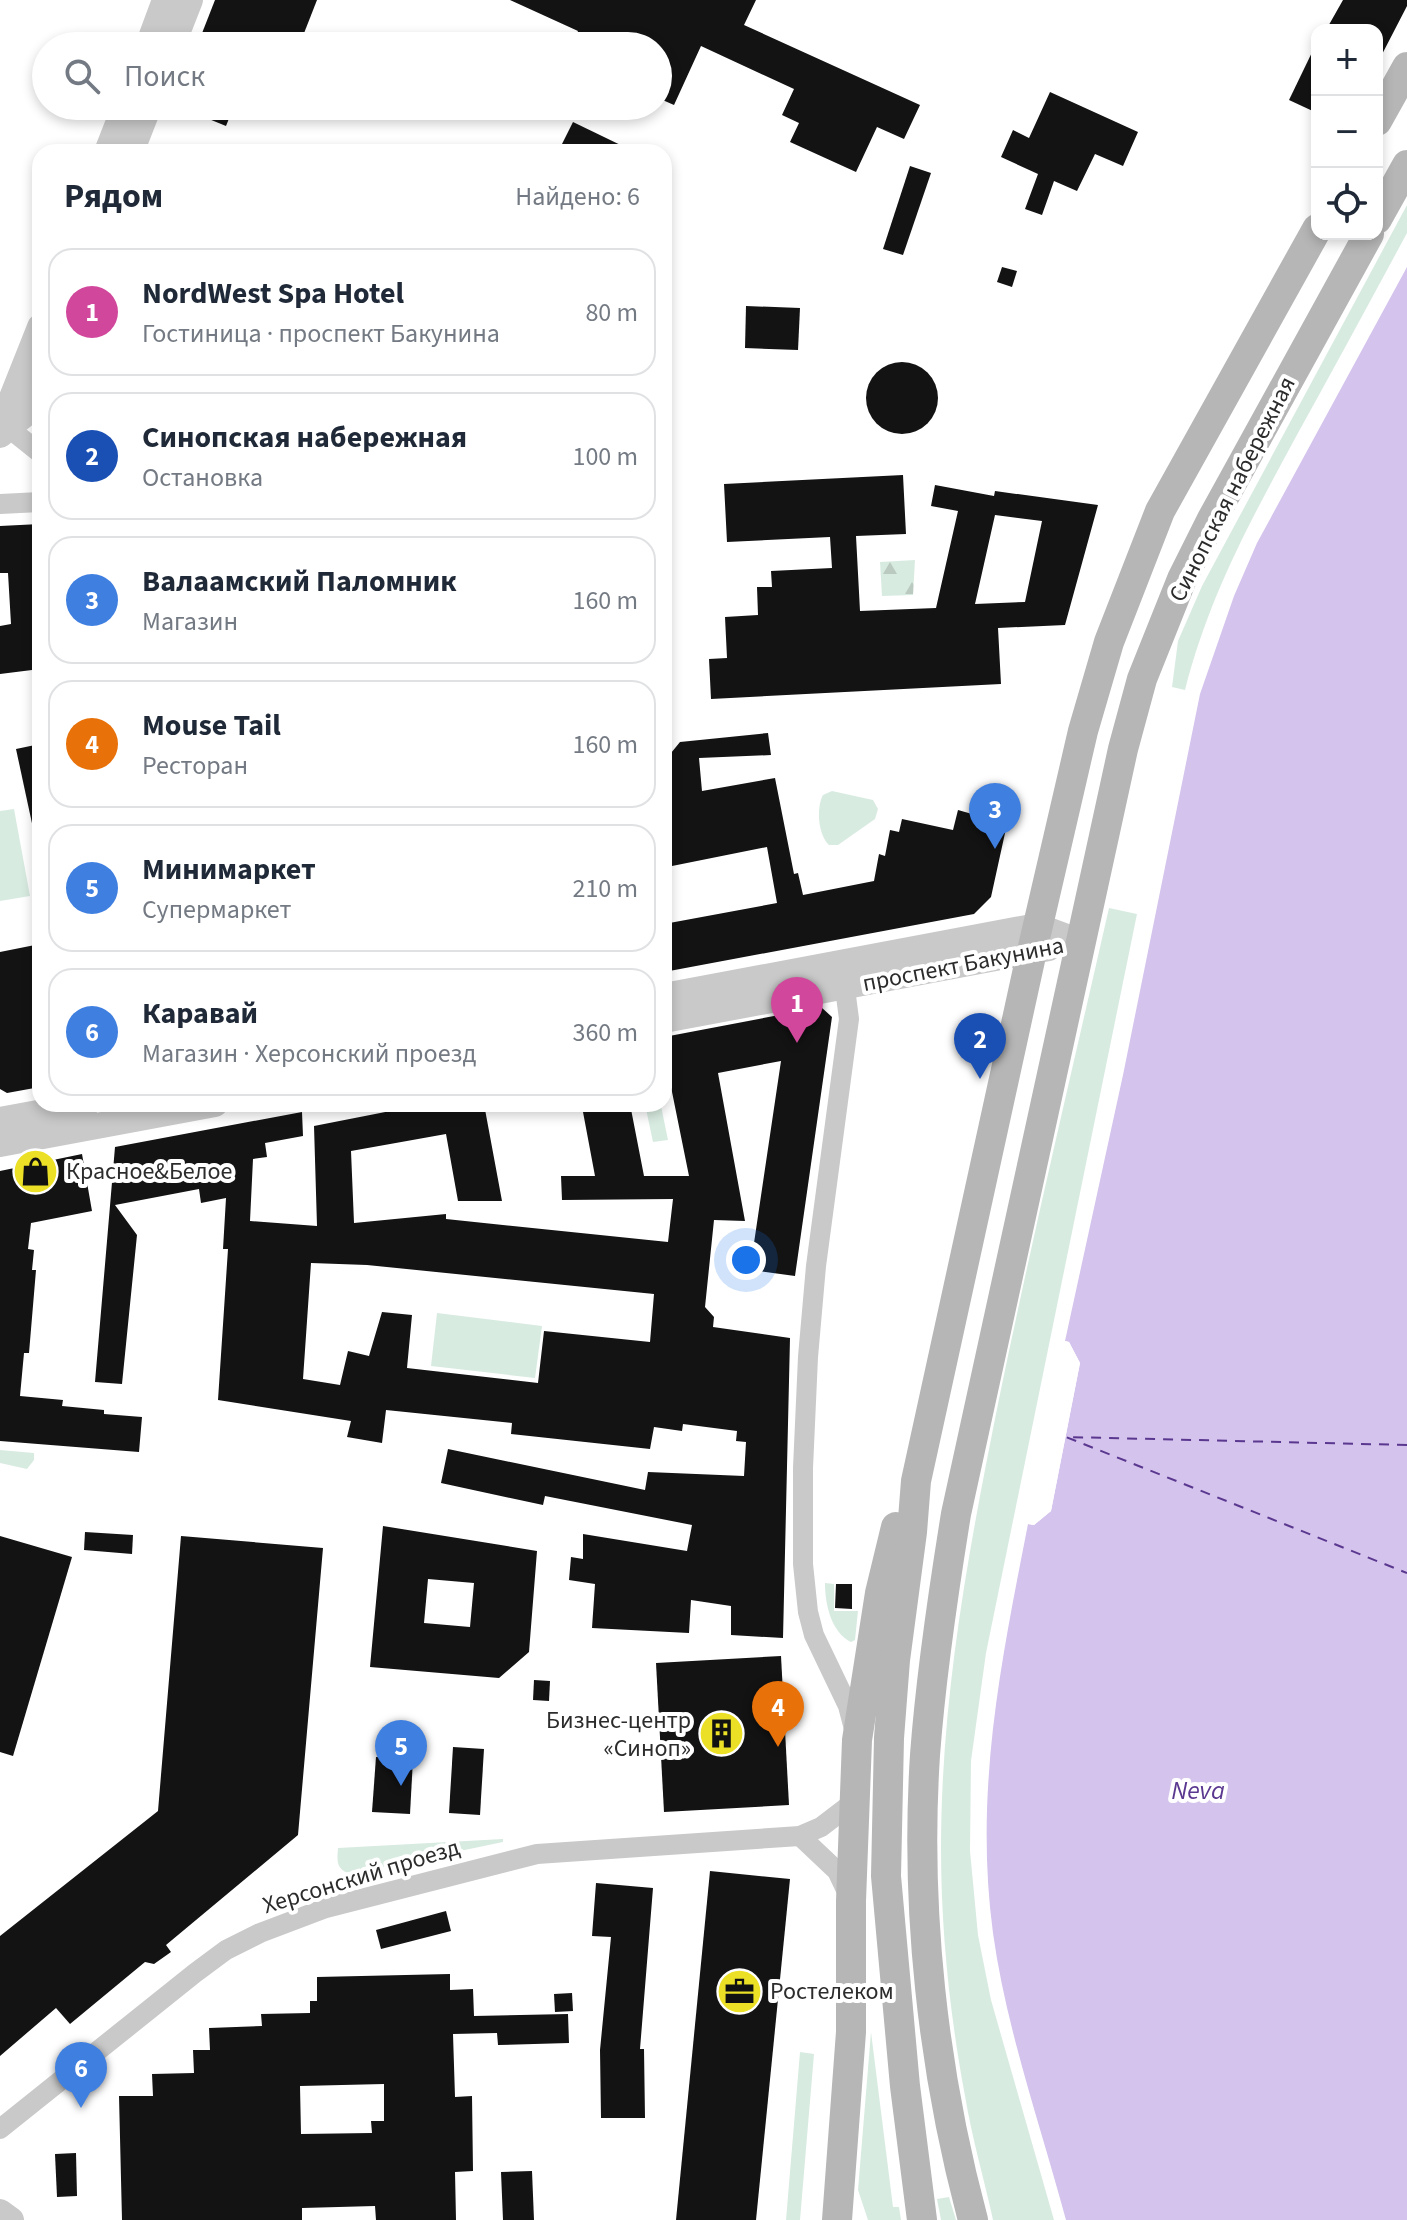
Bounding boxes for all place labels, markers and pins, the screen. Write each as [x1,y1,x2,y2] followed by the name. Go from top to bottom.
[969,783,1021,849] pin: 3
[771,977,823,1043] pin: 1
[954,1013,1006,1079] pin: 2
[11,1147,59,1195] shop icon: Красное&Белое
[66,1154,232,1189] place label: Красное&Белое
[752,1681,804,1747] pin: 4
[546,1703,691,1766] place label: Бизнес-центр «Синоп»
[698,1710,746,1758] building icon: Бизнес-центр «Синоп»
[375,1720,427,1786] pin: 5
[715,1967,763,2015] office icon: Ростелеком
[770,1974,894,2009] place label: Ростелеком
[55,2042,107,2108] pin: 6

